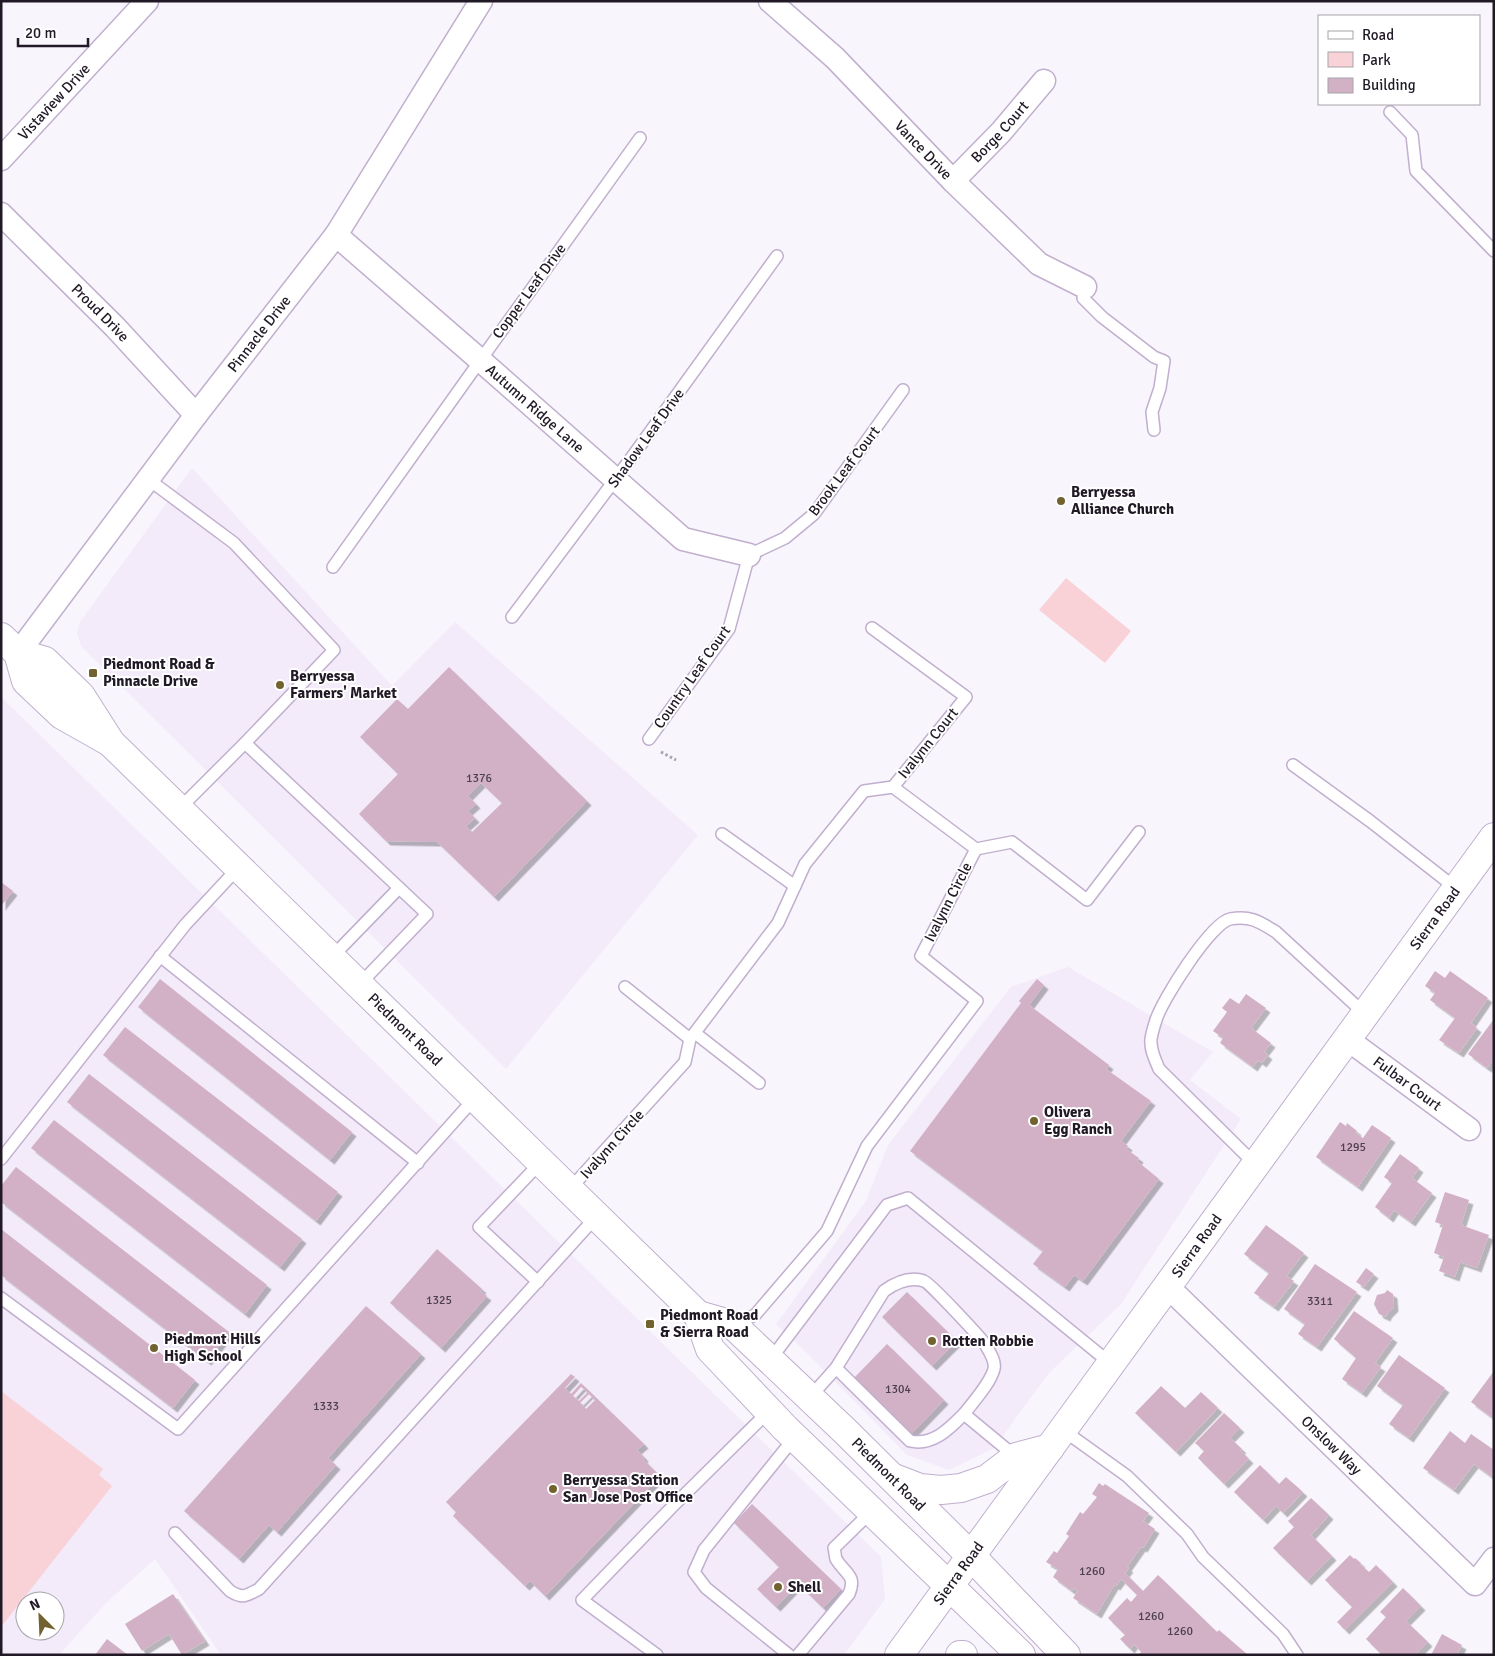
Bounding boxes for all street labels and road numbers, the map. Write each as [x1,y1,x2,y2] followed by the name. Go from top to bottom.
[14,60,94,144] street label: Vistaview Drive
[967,97,1032,166] street label: Borge Court
[891,117,956,183] street label: Vance Drive
[488,240,570,342] street label: Copper Leaf Drive
[68,280,133,345] street label: Proud Drive
[224,292,295,376] street label: Pinnacle Drive
[482,360,588,457] street label: Autumn Ridge Lane
[604,385,688,491] street label: Shadow Leaf Drive
[804,423,884,519] street label: Brook Leaf Court
[650,622,734,732] street label: Country Leaf Court
[894,704,962,782] street label: Ivalynn Court
[920,859,976,945] street label: Ivalynn Circle
[1406,883,1464,953] street label: Sierra Road
[364,989,446,1070] street label: Piedmont Road
[1370,1052,1445,1115] street label: Fulbar Court
[576,1106,648,1182] street label: Ivalynn Circle
[1168,1211,1226,1281] street label: Sierra Road
[1298,1412,1366,1479] street label: Onslow Way
[848,1434,929,1515] street label: Piedmont Road
[929,1538,987,1609] street label: Sierra Road

